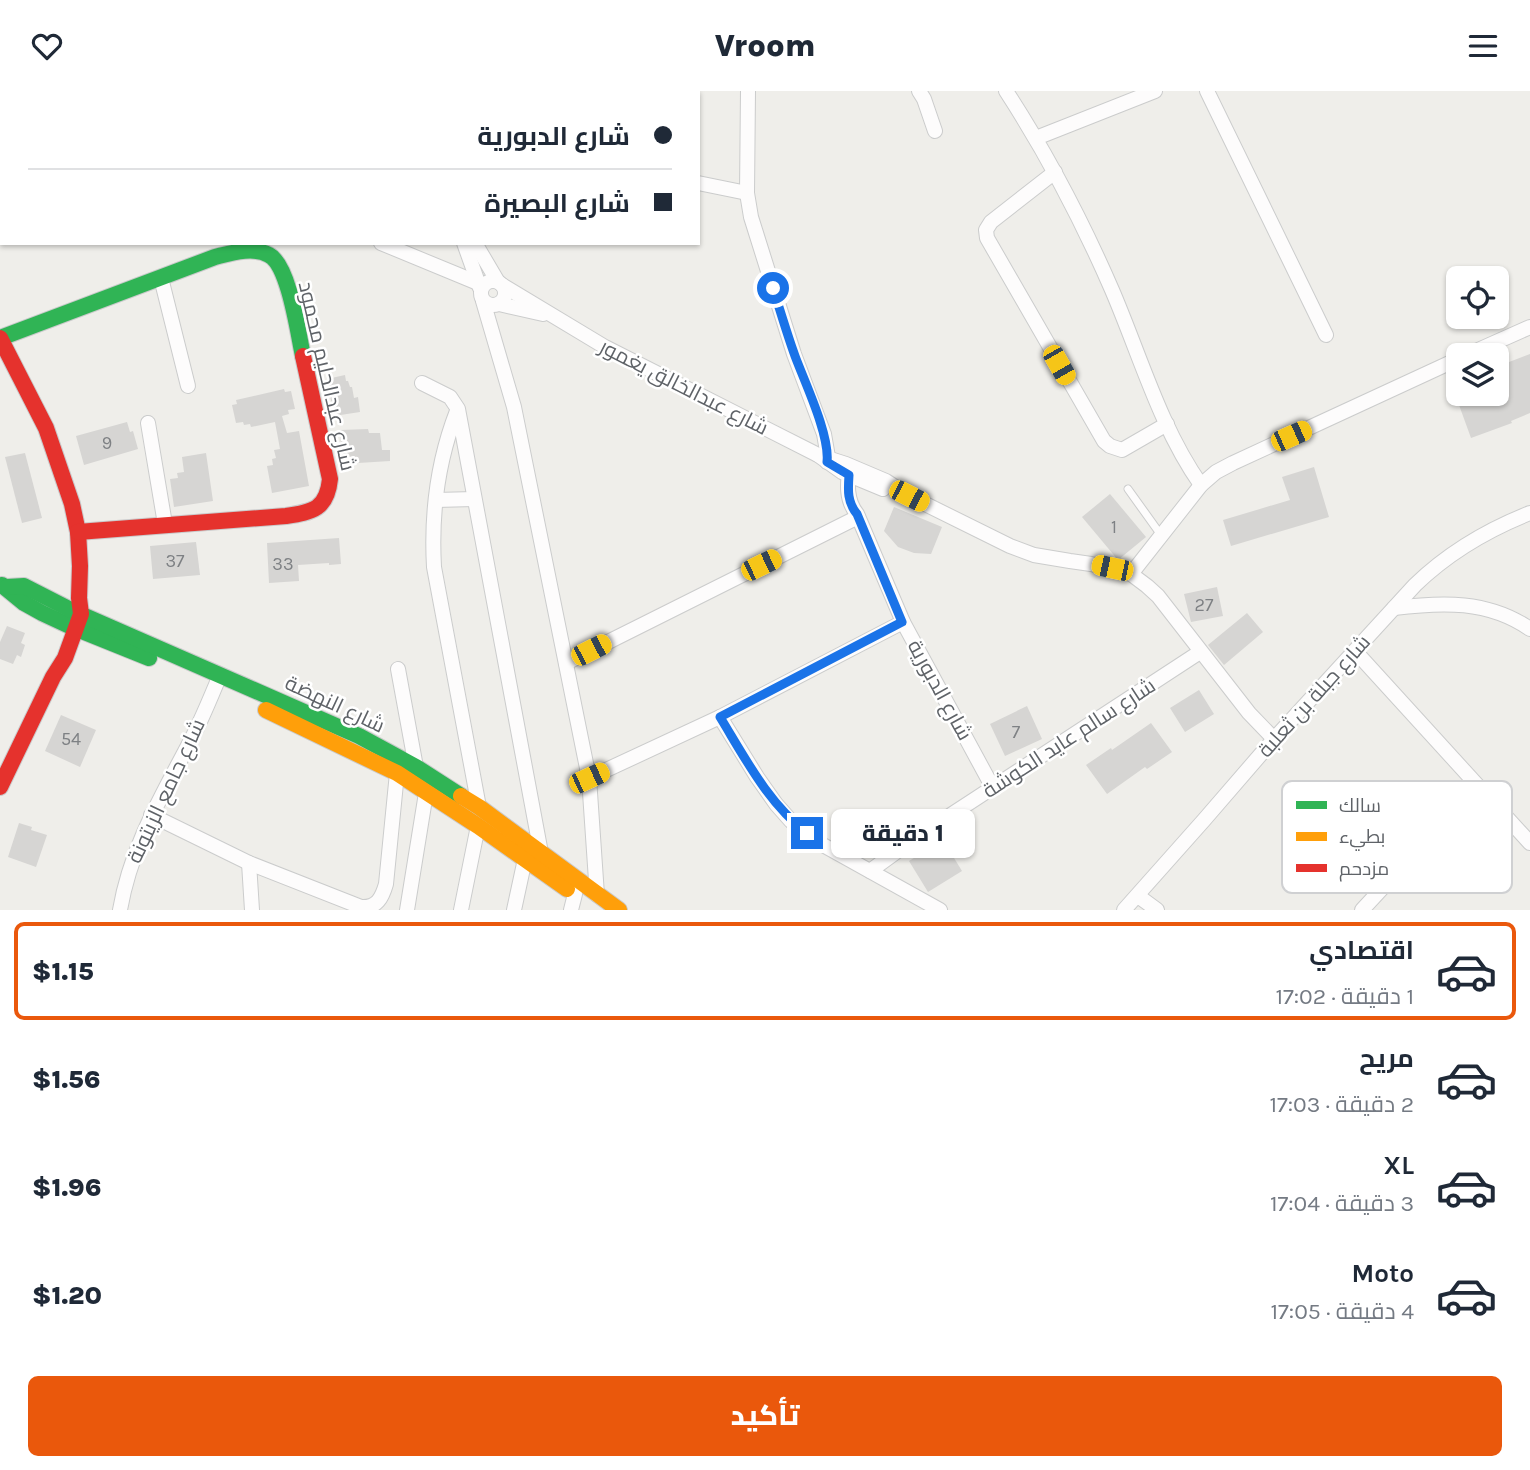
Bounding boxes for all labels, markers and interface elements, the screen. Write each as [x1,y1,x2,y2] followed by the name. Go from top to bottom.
[28,27,66,65] icon: heart
[715,27,816,64] text: Vroom
[1464,27,1502,65] icon: menu
[477,121,630,152] text: شارع الدبورية
[484,188,630,219] text: شارع البصيرة
[1446,266,1509,406] map controls
[1446,266,1509,329] button: locate
[757,272,789,304] route start
[292,279,360,473] street label: شارع عبدالحليم محمود
[594,334,772,442] street label: شارع عبدالخالق يغمور
[1040,342,1079,388] car
[1446,343,1509,406] button: layers
[1268,418,1315,454] car
[102,432,112,454] house number: 9
[886,477,933,515] car
[1111,516,1117,538] house number: 1
[738,546,785,584] car
[165,550,185,572] house number: 37
[272,553,294,575] house number: 33
[1090,553,1135,583] car
[1195,594,1214,616] house number: 27
[1253,630,1377,763] street label: شارع جبلة بن ثعلبة
[568,631,615,669] car
[901,636,977,745] street label: شارع الدبورية
[281,670,389,739] street label: شارع النهضة
[978,673,1161,805] street label: شارع سالم عايد الكوشة
[122,715,212,868] street label: شارع جامع الزيتونة
[1012,721,1021,743] house number: 7
[61,728,81,750] house number: 54
[566,760,613,796] car
[1282,781,1512,893] legend
[1339,795,1381,817] text: سالك
[832,809,975,857] callout: 1 دقيقة
[791,817,823,849] route end
[862,820,944,847] text: 1 دقيقة
[1339,826,1385,851] text: بطيء
[1339,858,1389,882] text: مزدحم
[1309,935,1414,966] text: اقتصادي
[1435,940,1498,1003] icon: car
[32,956,94,987] text: $1.15
[1275,983,1414,1010] text: 1 دقيقة · 17:02
[1359,1043,1414,1074] text: مريح
[1435,1048,1498,1111] icon: car
[32,1064,100,1095] text: $1.56
[1269,1091,1414,1118] text: 2 دقيقة · 17:03
[1383,1150,1414,1181] text: XL
[1435,1156,1498,1219] icon: car
[32,1172,102,1203] text: $1.96
[1270,1190,1414,1217] text: 3 دقيقة · 17:04
[1352,1258,1414,1289] text: Moto
[1435,1264,1498,1327] icon: car
[32,1280,102,1311] text: $1.20
[1270,1298,1414,1325] text: 4 دقيقة · 17:05
[28,1376,1502,1456] button: تأكيد

